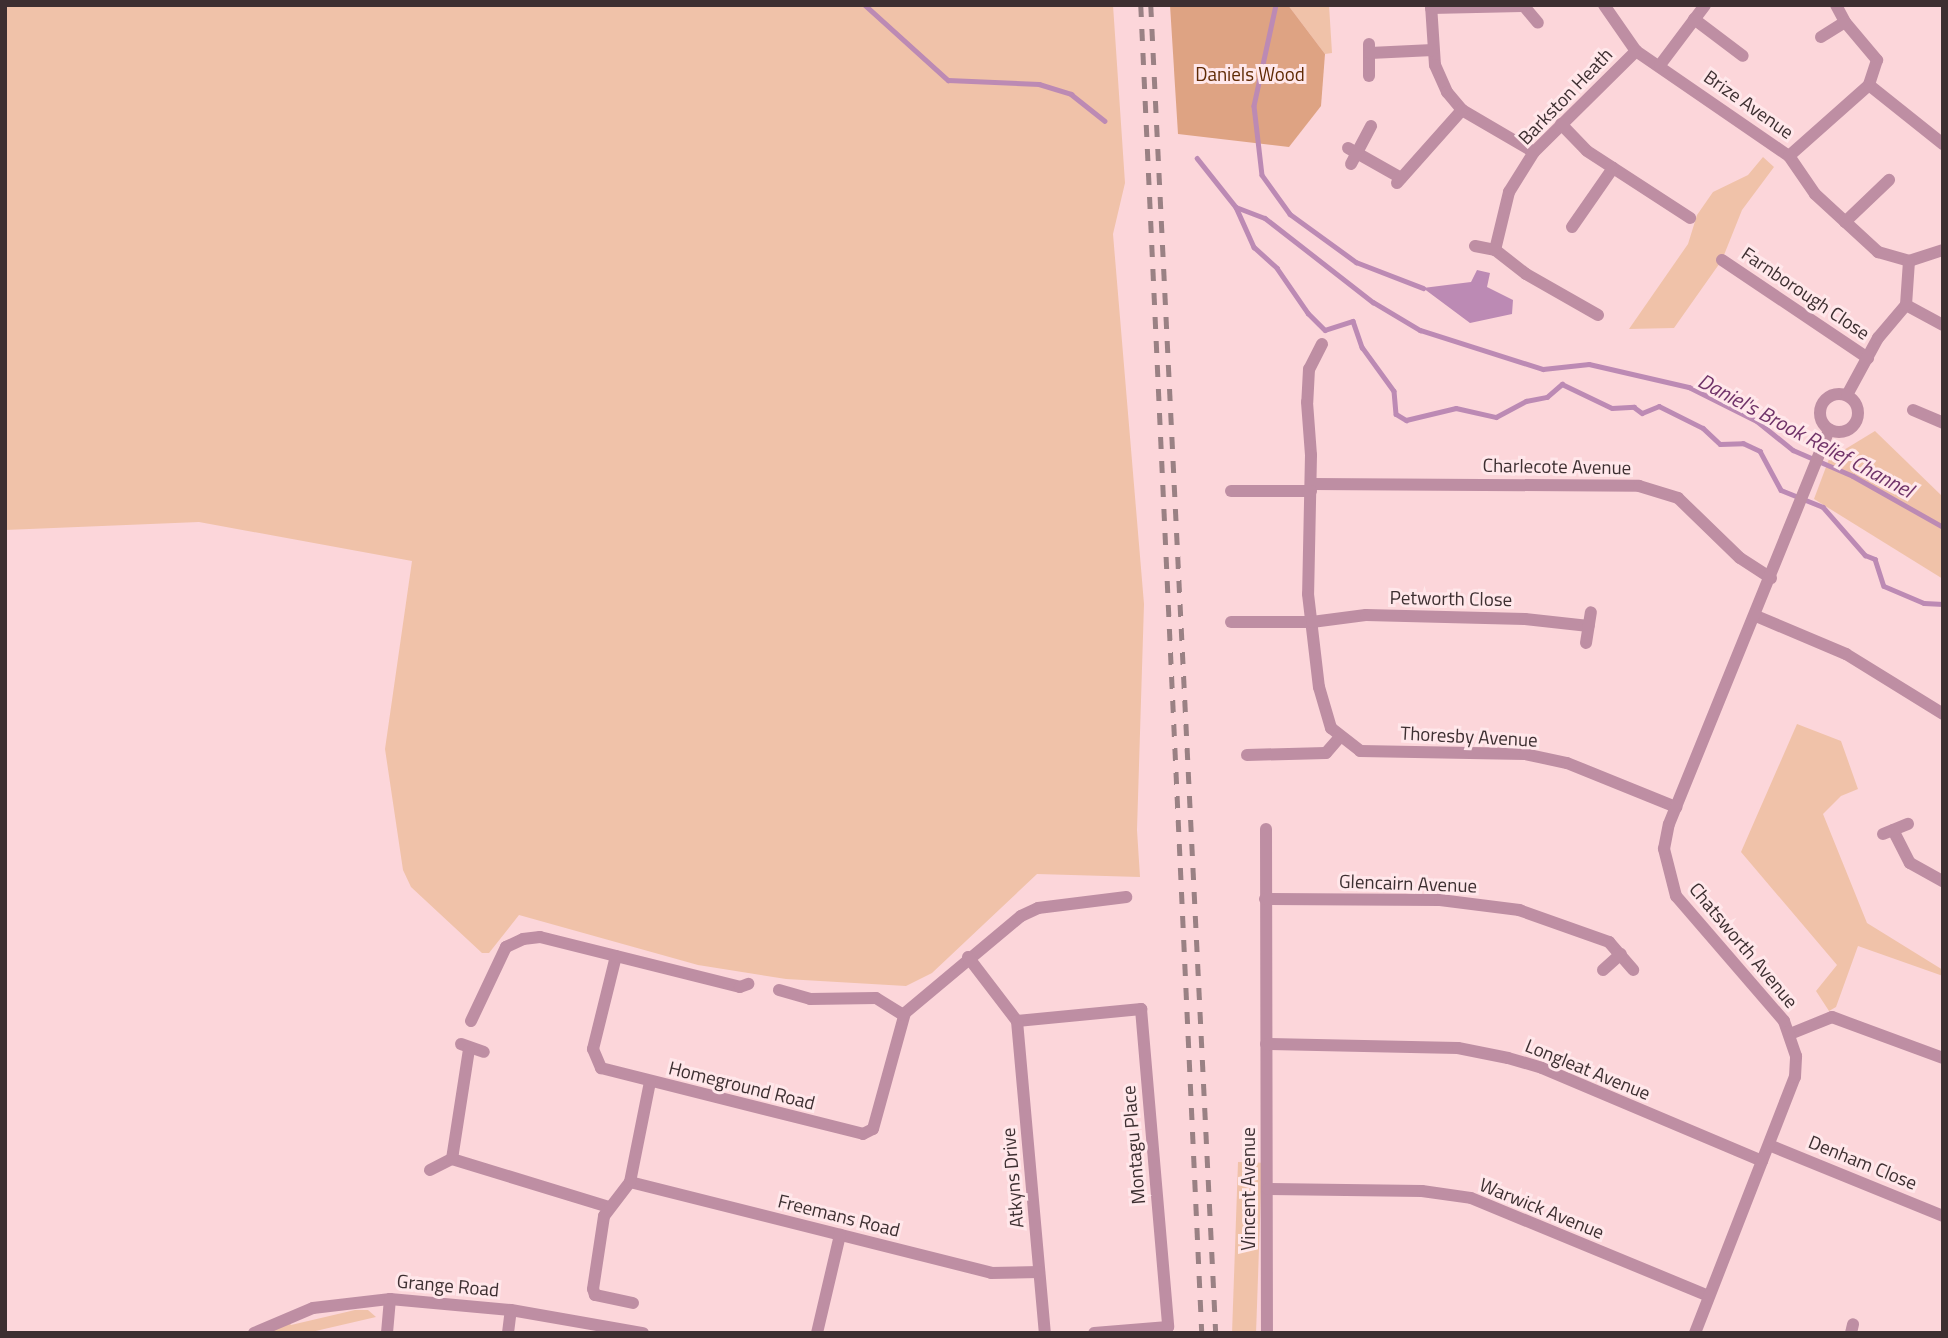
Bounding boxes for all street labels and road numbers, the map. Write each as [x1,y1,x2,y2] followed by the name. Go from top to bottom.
[1513,43,1617,149] street label: Barkston Heath
[1700,65,1798,143] street label: Brize Avenue
[1738,242,1874,344] street label: Farnborough Close
[1483,453,1631,479] street label: Charlecote Avenue
[1389,586,1513,610] street label: Petworth Close
[1400,721,1538,751] street label: Thoresby Avenue
[1339,869,1477,897] street label: Glencairn Avenue
[1685,878,1803,1012] street label: Chatsworth Avenue
[1522,1034,1654,1104] street label: Longleat Avenue
[666,1056,818,1114] street label: Homeground Road
[1116,1085,1150,1205] street label: Montagu Place
[996,1127,1028,1229] street label: Atkyns Drive
[1237,1127,1259,1251] street label: Vincent Avenue
[1805,1130,1921,1194] street label: Denham Close
[1476,1173,1608,1243] street label: Warwick Avenue
[776,1189,902,1241] street label: Freemans Road
[396,1269,500,1301] street label: Grange Road

